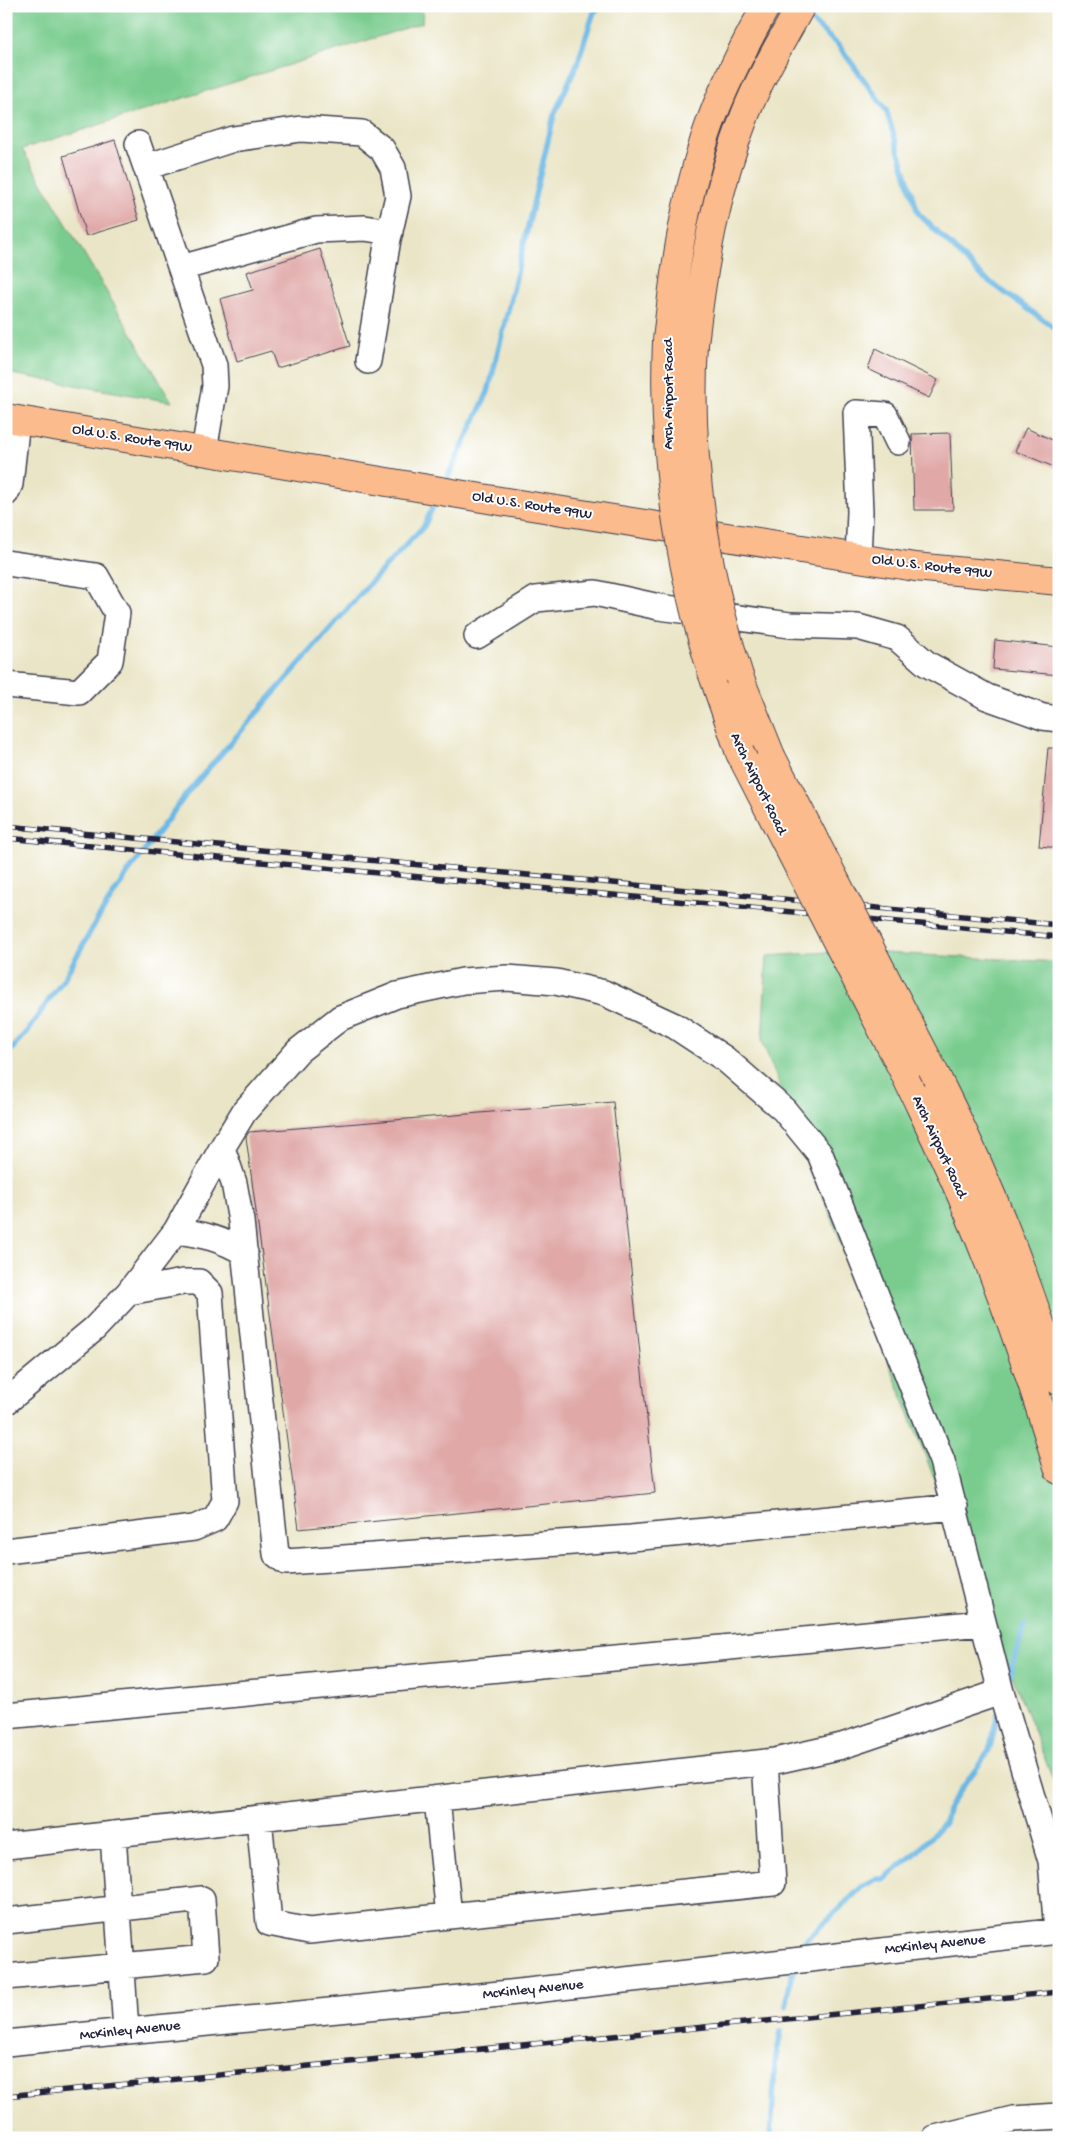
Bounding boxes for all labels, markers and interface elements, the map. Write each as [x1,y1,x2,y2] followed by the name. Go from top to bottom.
[660,337,678,450] street label: Arch Airport Road
[71,421,193,457] street label: Old U.S. Route 99W
[471,488,593,524] street label: Old U.S. Route 99W
[871,551,993,583] street label: Old U.S. Route 99W
[726,730,791,839] street label: Arch Airport Road
[907,1093,971,1202] street label: Arch Airport Road
[884,1931,987,1959] street label: McKinley Avenue
[482,1976,585,2004] street label: McKinley Avenue
[79,2017,182,2045] street label: McKinley Avenue

